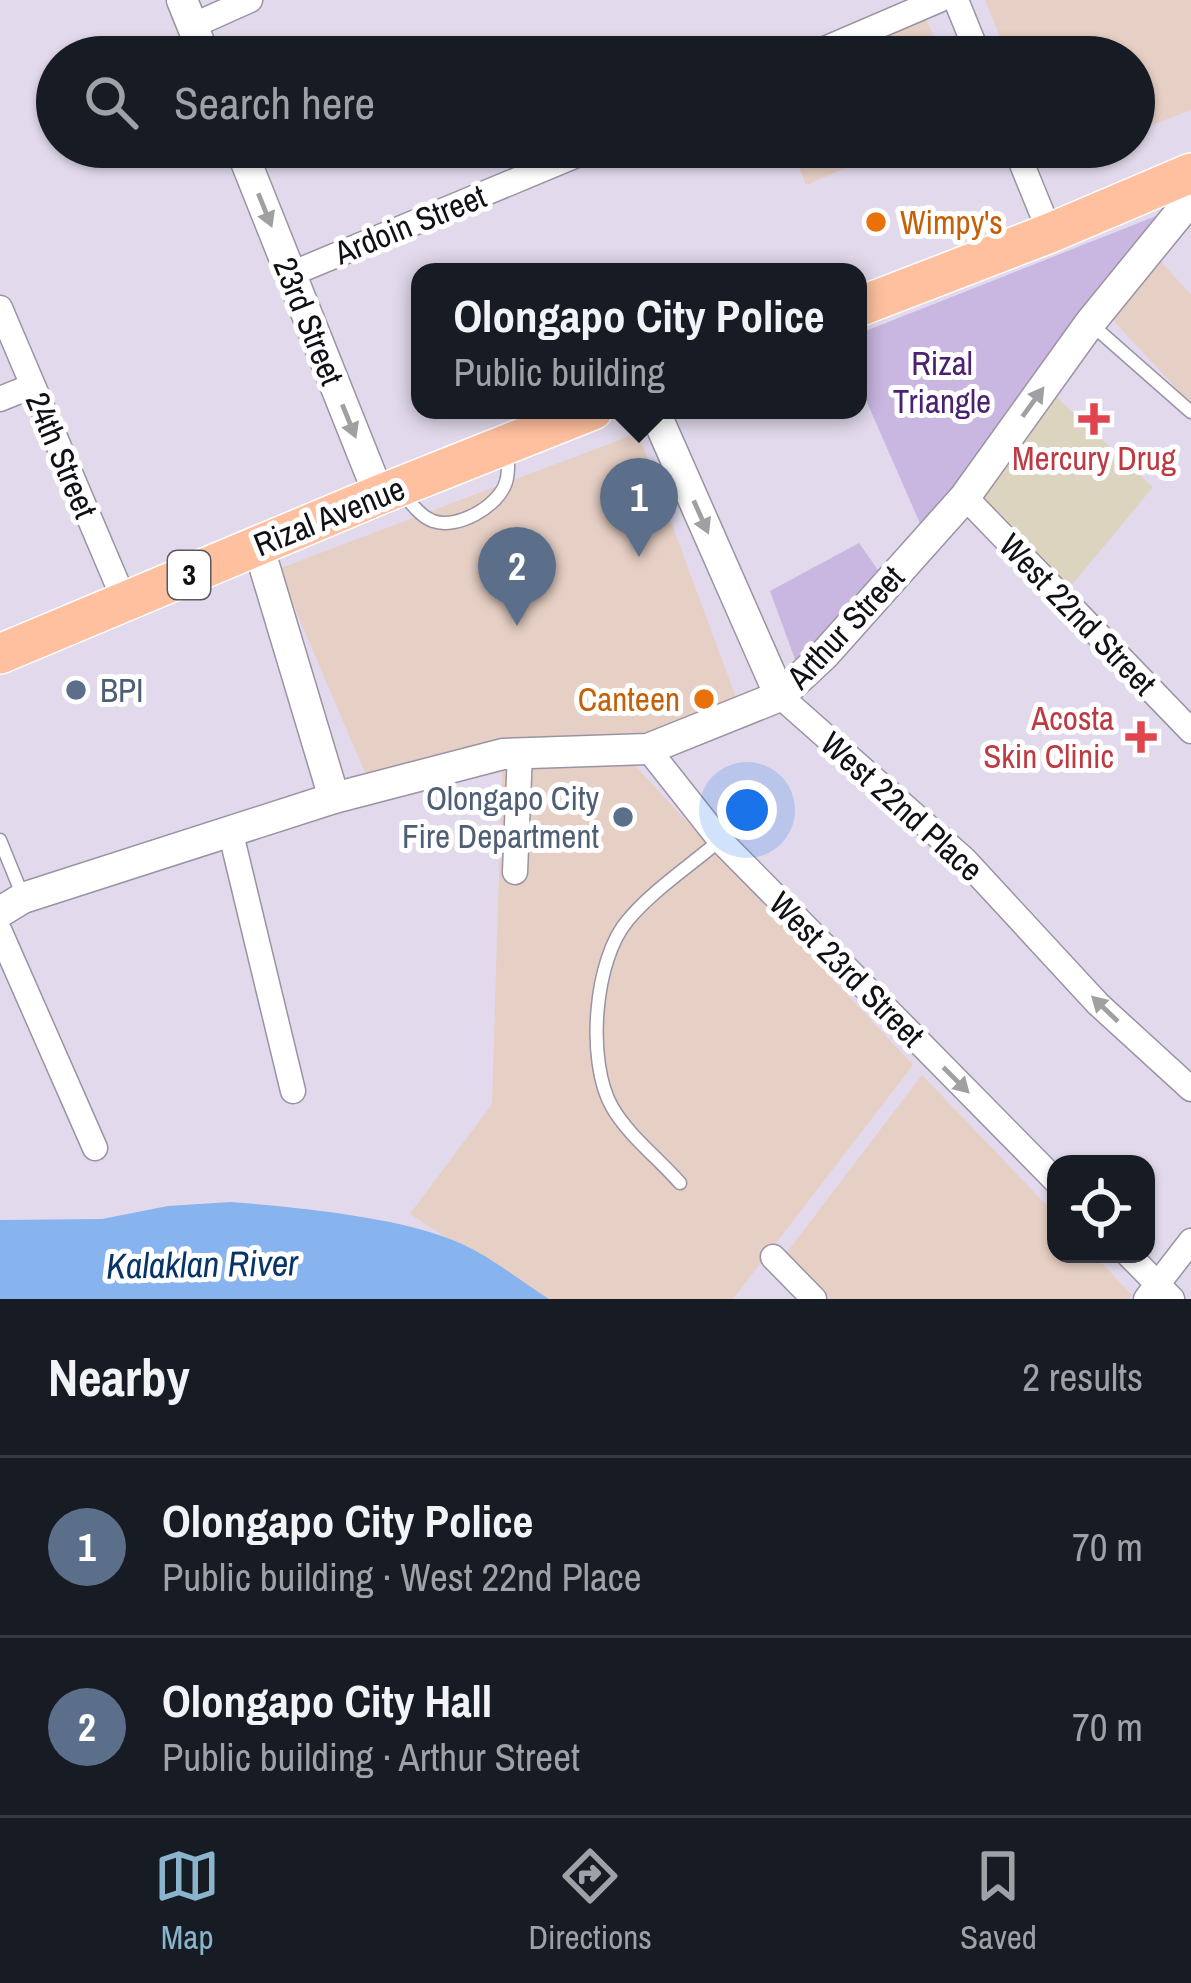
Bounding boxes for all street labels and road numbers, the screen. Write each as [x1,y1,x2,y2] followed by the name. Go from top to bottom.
[327,174,492,275] street label: Ardoin Street
[264,251,354,391] street label: 23rd Street
[16,385,108,525] street label: 24th Street
[247,466,411,566] street label: Rizal Avenue
[990,524,1166,704] street label: West 22nd Street
[168,551,210,599] road number: 3
[776,556,913,699] street label: Arthur Street
[811,721,993,891] street label: West 22nd Place
[760,882,934,1056] street label: West 23rd Street

